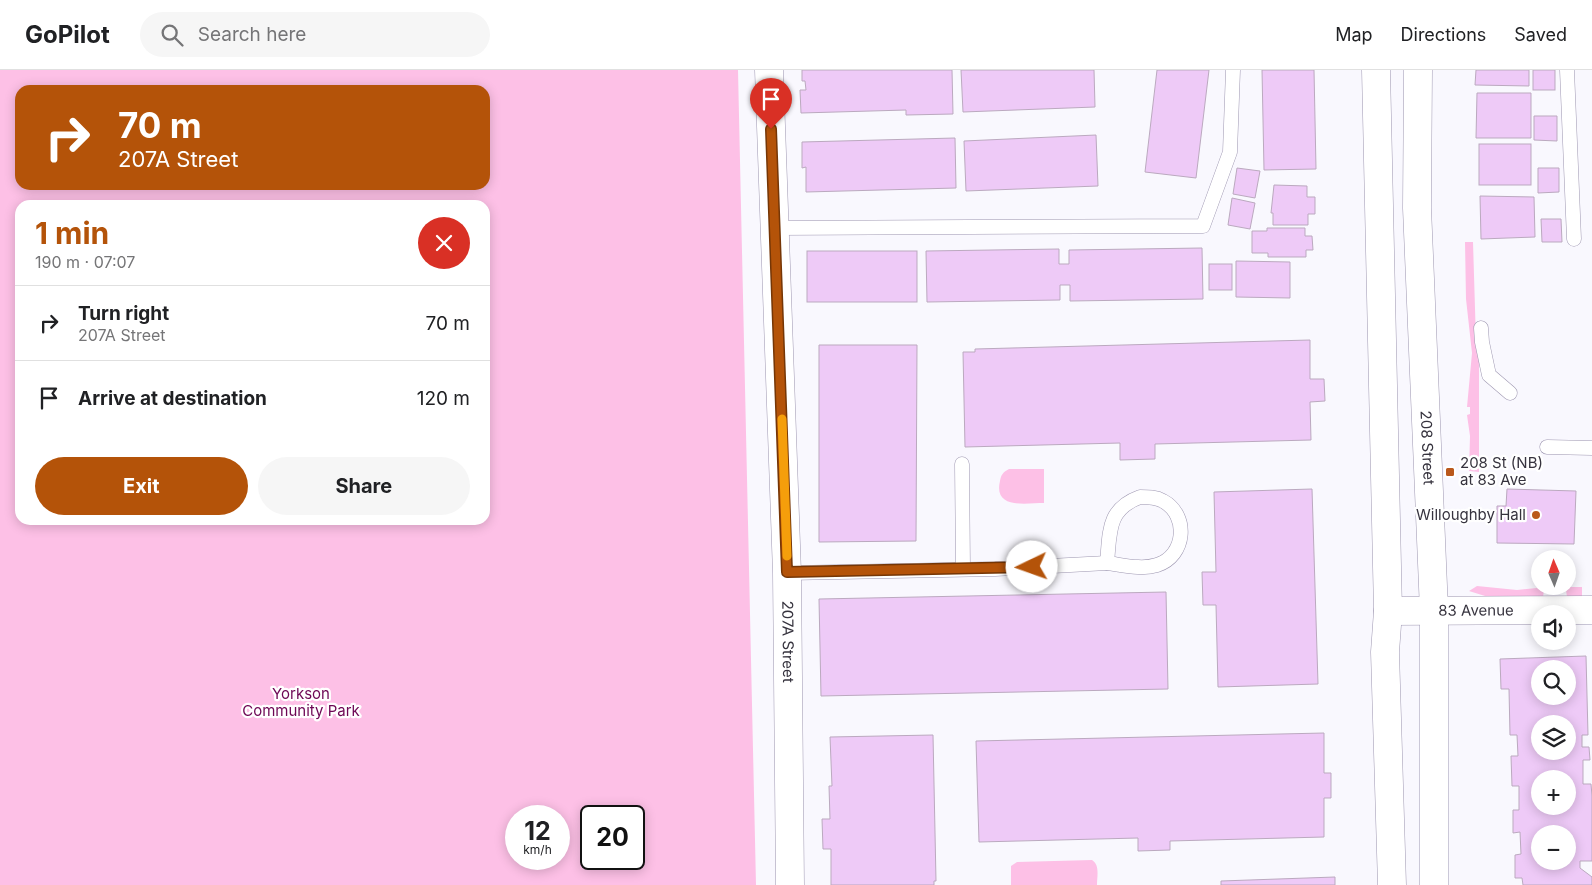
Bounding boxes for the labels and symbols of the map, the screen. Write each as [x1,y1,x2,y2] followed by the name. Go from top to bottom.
[750,78,792,129] pin
[1417,410,1439,485] street label: 208 Street
[1460,453,1543,489] place label: 208 St (NB) at 83 Ave
[1444,466,1456,478] marker: 208 St (NB) at 83 Ave
[1416,505,1526,524] place label: Willoughby Hall
[1530,509,1542,521] marker: Willoughby Hall
[1005,540,1057,592] position arrow
[1531,550,1576,595] north arrow
[1438,600,1514,620] street label: 83 Avenue
[778,601,798,683] street label: 207A Street
[242,684,361,720] park label: Yorkson Community Park
[580,805,645,870] speed limit sign: 20

